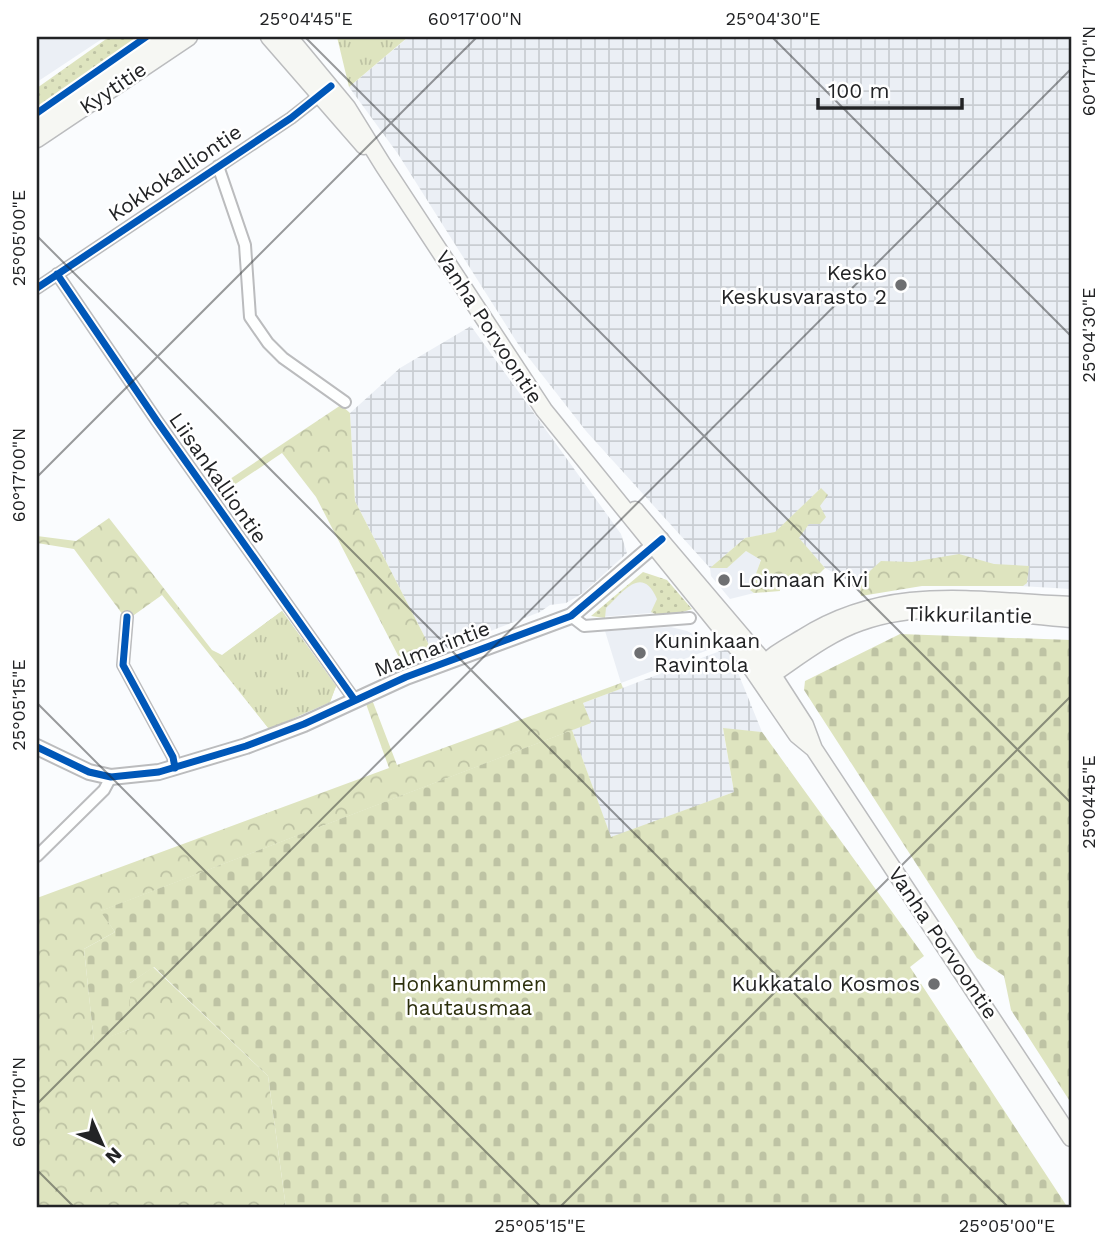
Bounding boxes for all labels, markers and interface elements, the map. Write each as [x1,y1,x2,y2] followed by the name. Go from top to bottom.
[259,8,353,29] text: 25°04'45"E
[428,8,522,29] text: 60°17'00"N
[725,8,821,29] text: 25°04'30"E
[1078,26,1099,116] text: 60°17'10"N
[74,56,151,119] street label: Kyytitie
[818,66,961,110] scale bar
[828,78,890,103] text: 100 m
[103,119,246,226] street label: Kokkokalliontie
[8,190,29,286] text: 25°05'00"E
[430,245,548,408] street label: Vanha Porvoontie
[721,260,887,309] place label: Kesko Keskusvarasto 2
[893,277,909,293] marker: Kesko Keskusvarasto 2
[1078,287,1099,383] text: 25°04'30"E
[164,408,273,548] street label: Liisankalliontie
[8,428,29,522] text: 60°17'00"N
[738,567,868,592] place label: Loimaan Kivi
[716,572,732,588] marker: Loimaan Kivi
[906,601,1032,628] street label: Tikkurilantie
[371,615,493,682] street label: Malmarintie
[654,628,760,677] place label: Kuninkaan Ravintola
[632,645,648,661] marker: Kuninkaan Ravintola
[8,659,29,751] text: 25°05'15"E
[1078,755,1099,849] text: 25°04'45"E
[883,862,1004,1024] street label: Vanha Porvoontie
[391,971,547,1020] park label: Honkanummen hautausmaa
[732,971,920,996] place label: Kukkatalo Kosmos
[926,976,942,992] marker: Kukkatalo Kosmos
[8,1057,29,1147] text: 60°17'10"N
[66,1108,136,1178] north arrow
[101,1143,127,1169] text: N
[494,1215,586,1236] text: 25°05'15"E
[959,1215,1055,1236] text: 25°05'00"E

